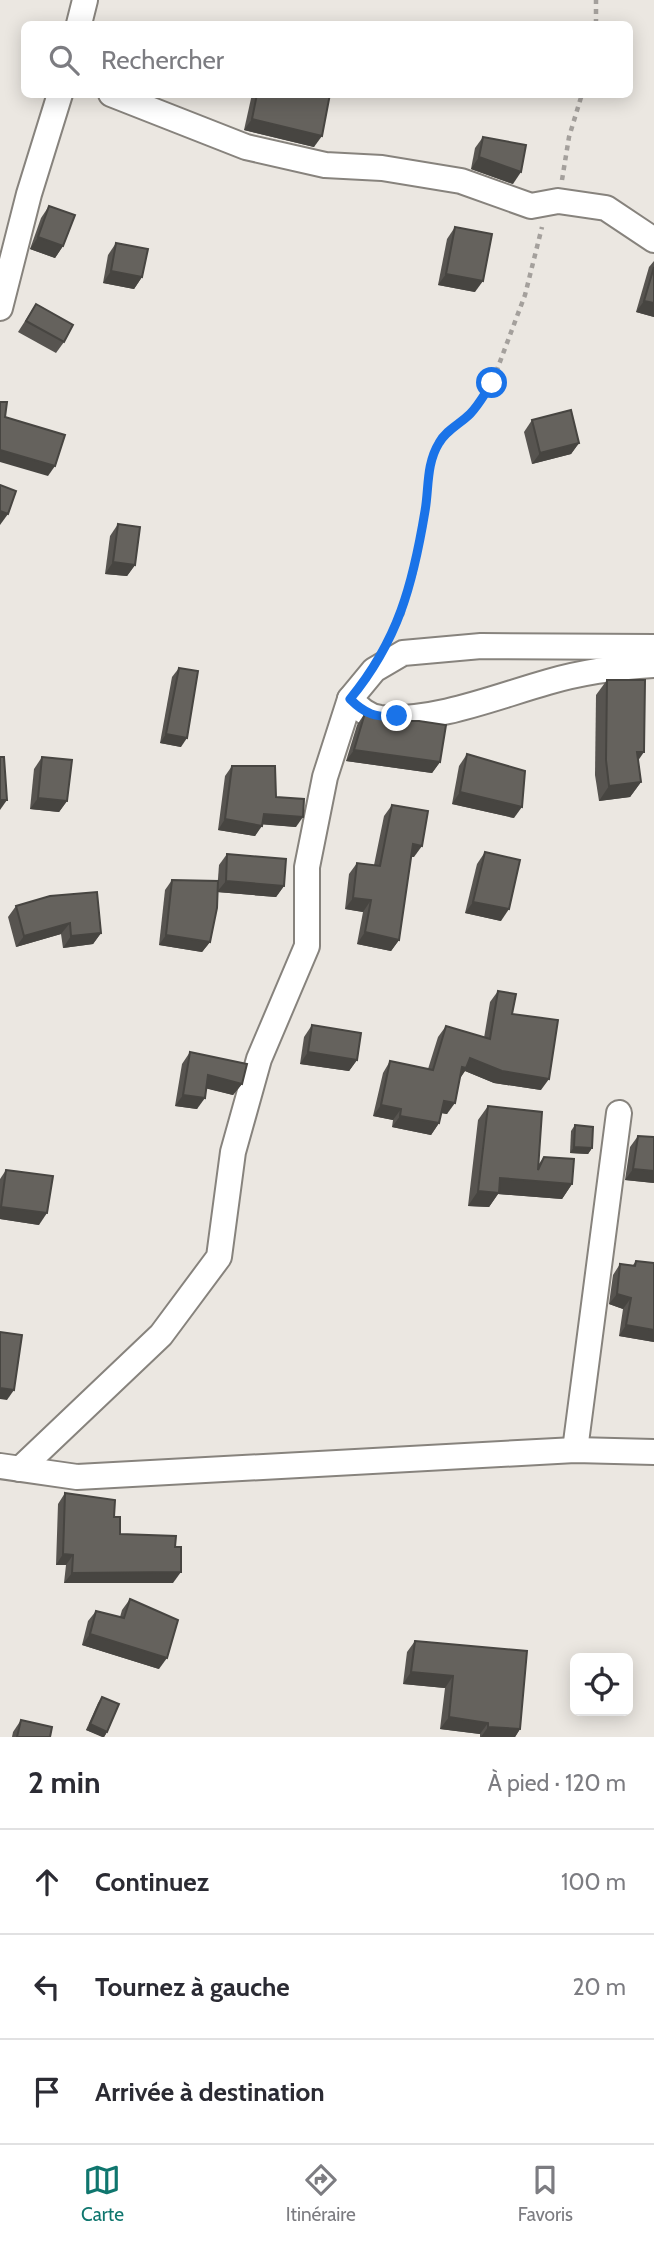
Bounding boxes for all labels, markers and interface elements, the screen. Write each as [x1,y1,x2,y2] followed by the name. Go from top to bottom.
[21,21,633,98] search box
[45,41,83,79] icon: search
[101,44,224,76] text: Rechercher
[476,367,507,398] route start
[381,700,412,731] route end
[570,1653,633,1716] map controls
[570,1653,633,1716] button: locate
[28,1764,100,1801] text: 2 min
[488,1769,626,1797] text: À pied · 120 m
[28,1863,66,1901] icon: ahead
[95,1866,209,1898] text: Continuez
[561,1868,626,1896] text: 100 m
[28,1968,66,2006] icon: left
[95,1971,290,2003] text: Tournez à gauche
[573,1973,626,2001] text: 20 m
[28,2073,66,2111] icon: arrive
[95,2076,325,2108] text: Arrivée à destination
[81,2161,124,2226] tab: Carte
[286,2161,356,2226] tab: Itinéraire
[518,2161,573,2226] tab: Favoris

